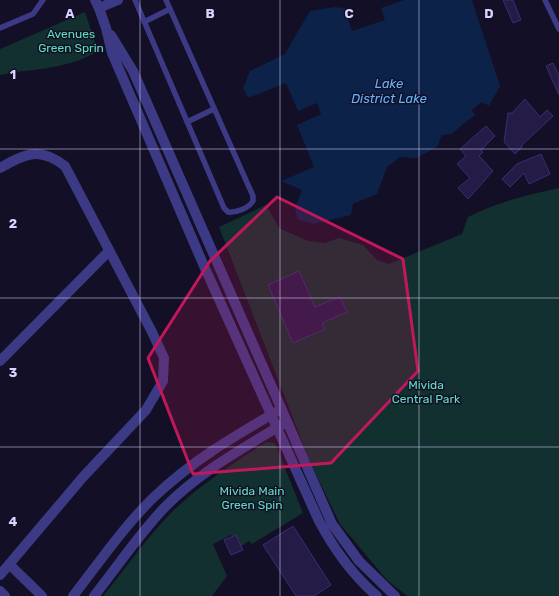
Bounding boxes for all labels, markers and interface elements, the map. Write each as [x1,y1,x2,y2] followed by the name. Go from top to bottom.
[65,6,75,21] text: A
[205,6,215,21] text: B
[344,6,354,21] text: C
[484,6,494,21] text: D
[38,27,104,55] park label: Avenues Green Sprin
[10,67,16,82] text: 1
[351,76,427,106] water label: Lake District Lake
[9,216,17,231] text: 2
[9,365,18,380] text: 3
[392,378,461,406] park label: Mivida Central Park
[219,484,285,512] park label: Mivida Main Green Spin
[9,514,18,529] text: 4

